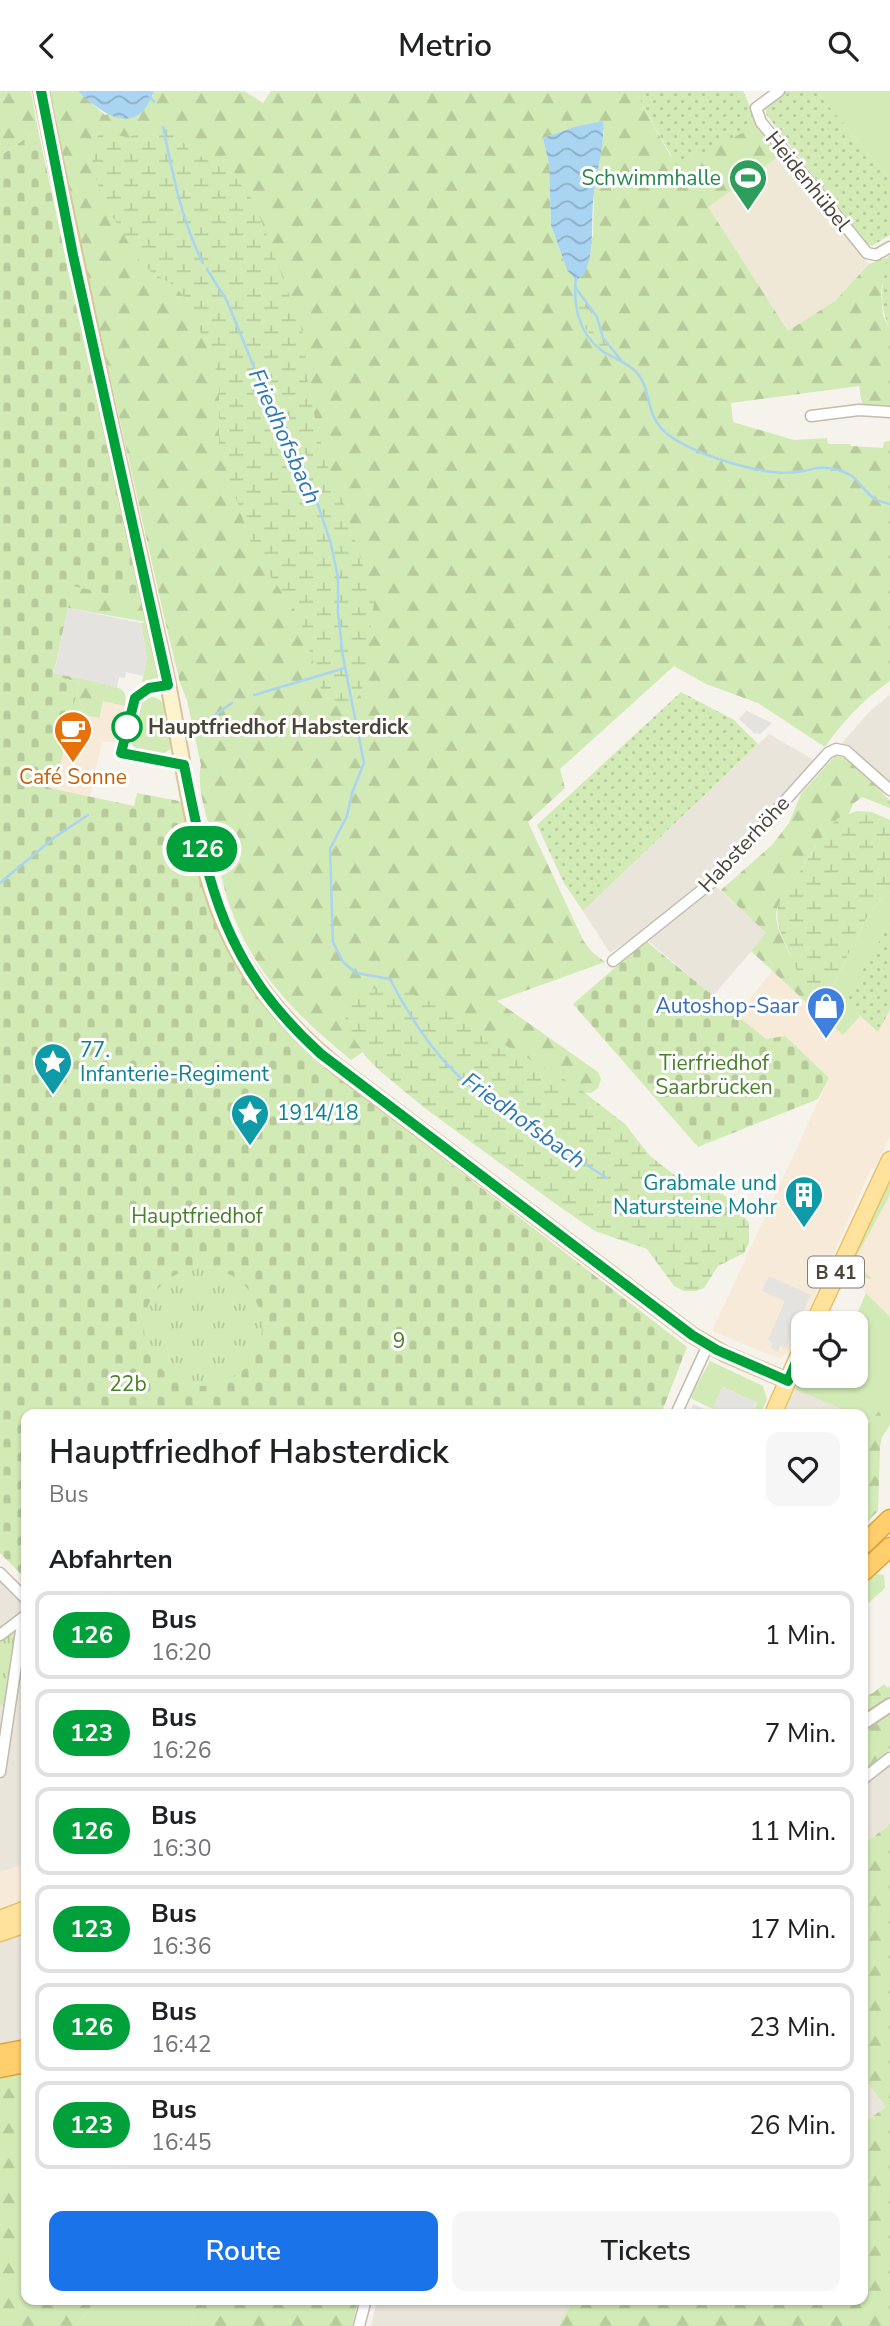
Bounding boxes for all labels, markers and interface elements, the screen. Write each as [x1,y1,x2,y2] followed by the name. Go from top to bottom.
[398,24,492,67] text: Metrio
[28,27,66,65] icon: back
[824,27,862,65] icon: search
[759,125,857,237] street label: Heidenhübel
[727,157,769,212] sports icon: Schwimmhalle
[581,164,721,192] place label: Schwimmhalle
[241,364,328,509] water label: Friedhofsbach
[52,709,94,764] cafe icon: Café Sonne
[112,712,142,742] marker: Hauptfriedhof Habsterdick
[148,713,409,741] place label: Hauptfriedhof Habsterdick
[19,763,127,791] place label: Café Sonne
[692,790,796,898] street label: Habsterhöhe
[162,826,242,872] line badge: 126
[180,833,224,865] text: 126
[805,985,847,1040] shop icon: Autoshop-Saar
[656,992,799,1020] place label: Autoshop-Saar
[80,1036,270,1088] place label: 77. Infanterie-Regiment
[32,1041,74,1096] place icon: 77. Infanterie-Regiment
[655,1049,773,1101] park label: Tierfriedhof Saarbrücken
[456,1065,592,1176] water label: Friedhofsbach
[229,1092,271,1147] place icon: 1914/18
[277,1099,359,1127] place label: 1914/18
[613,1169,777,1221] place label: Grabmale und Natursteine Mohr
[783,1174,825,1229] building icon: Grabmale und Natursteine Mohr
[131,1202,264,1230] park label: Hauptfriedhof
[808,1257,864,1287] road number: B 41
[791,1311,868,1388] map controls
[791,1311,868,1388] button: locate
[393,1327,405,1355] park label: 9
[109,1370,147,1398] park label: 22b
[49,1430,449,1475] text: Hauptfriedhof Habsterdick
[766,1432,840,1506] button: heart
[49,1479,89,1510] text: Bus
[49,1542,173,1577] text: Abfahrten
[151,1602,197,1637] text: Bus
[765,1618,836,1653] text: 1 Min.
[70,1619,113,1651] text: 126
[151,1637,211,1668] text: 16:20
[151,1700,197,1735] text: Bus
[765,1716,836,1751] text: 7 Min.
[70,1717,113,1749] text: 123
[151,1735,211,1766] text: 16:26
[151,1798,197,1833] text: Bus
[749,1814,836,1849] text: 11 Min.
[70,1815,113,1847] text: 126
[151,1833,211,1864] text: 16:30
[151,1896,197,1931] text: Bus
[749,1912,836,1947] text: 17 Min.
[70,1913,113,1945] text: 123
[151,1931,211,1962] text: 16:36
[151,1994,197,2029] text: Bus
[749,2010,836,2045] text: 23 Min.
[70,2011,113,2043] text: 126
[151,2029,211,2060] text: 16:42
[151,2092,197,2127] text: Bus
[749,2108,836,2143] text: 26 Min.
[70,2109,113,2141] text: 123
[151,2127,211,2158] text: 16:45
[49,2211,438,2291] button: Route
[452,2211,840,2291] button: Tickets

